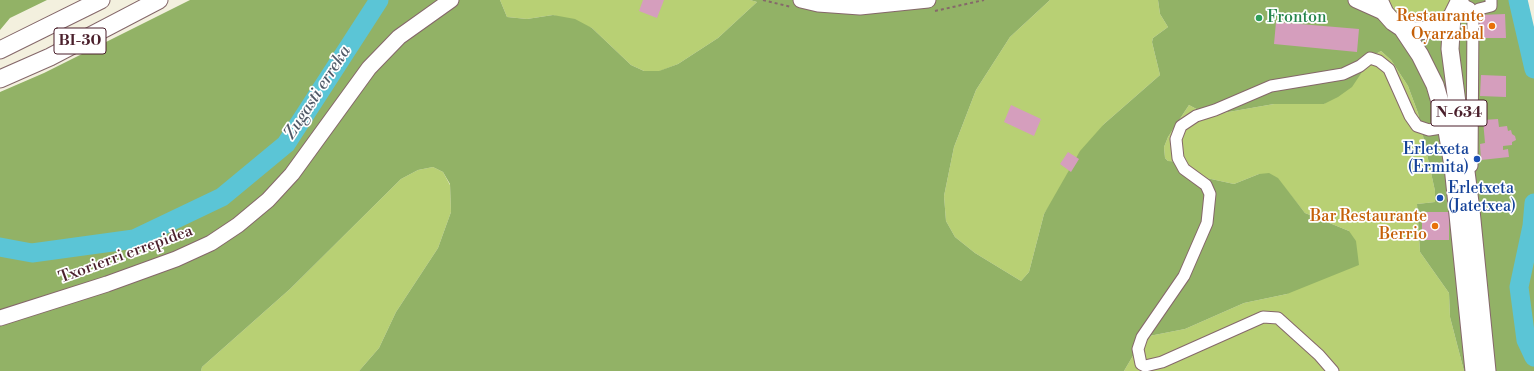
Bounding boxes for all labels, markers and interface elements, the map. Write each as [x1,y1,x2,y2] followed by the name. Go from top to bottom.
[1397,7,1484,45] place label: Restaurante Oyarzabal
[1267,8,1327,28] place label: Fronton
[1254,13,1264,23] marker: Fronton
[1487,21,1497,31] marker: Restaurante Oyarzabal
[54,28,106,54] road number: BI-30
[280,42,356,144] water label: Zugasti erreka
[1431,100,1487,126] road number: N-634
[1403,140,1469,178] place label: Erletxeta (Ermita)
[1472,154,1482,164] marker: Erletxeta (Ermita)
[1448,179,1516,217] place label: Erletxeta (Jatetxea)
[1435,193,1445,203] marker: Erletxeta (Jatetxea)
[1310,207,1427,245] place label: Bar Restaurante Berrio
[1430,221,1440,231] marker: Bar Restaurante Berrio
[56,222,196,288] street label: Txorierri errepidea

